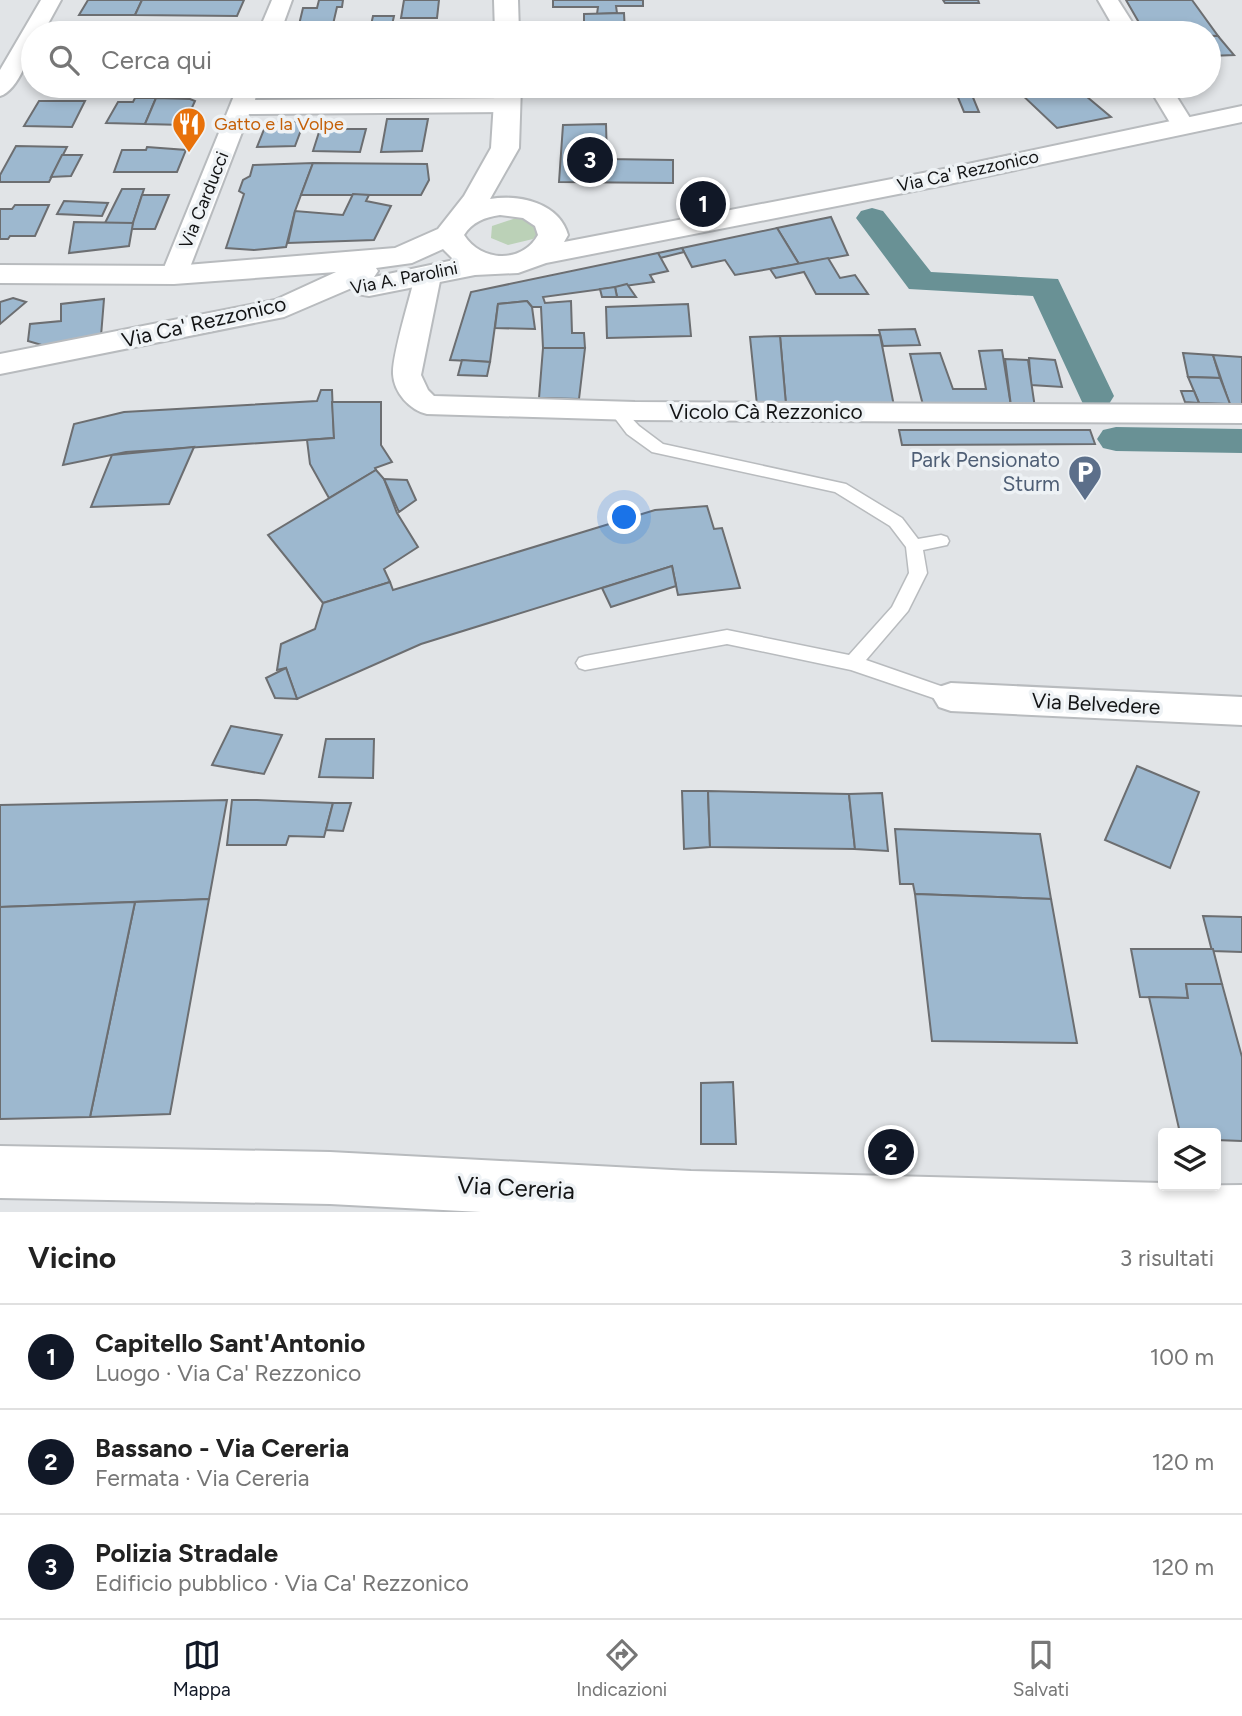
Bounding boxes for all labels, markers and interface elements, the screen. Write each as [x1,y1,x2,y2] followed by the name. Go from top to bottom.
[21,21,1221,98] search box
[45,41,83,79] icon: search
[101,44,212,76] text: Cerca qui
[170,105,208,154] restaurant icon: Gatto e la Volpe
[214,113,344,135] place label: Gatto e la Volpe
[567,134,613,186] pin: 3
[895,145,1041,197] street label: Via Ca' Rezzonico
[175,148,233,252] street label: Via Carducci
[680,178,726,230] pin: 1
[348,257,460,299] street label: Via A. Parolini
[119,290,289,353] street label: Via Ca' Rezzonico
[669,399,863,424] street label: Vicolo Cà Rezzonico
[910,447,1060,496] place label: Park Pensionato Sturm
[1066,453,1104,502] parking icon: Park Pensionato Sturm
[607,500,641,534] your location
[1031,688,1161,719] street label: Via Belvedere
[868,1126,914,1178] pin: 2
[1158,1128,1221,1191] map controls
[1158,1128,1221,1191] button: layers
[456,1170,576,1205] street label: Via Cereria
[28,1239,116,1276] text: Vicino
[1120,1244,1214,1272] text: 3 risultati
[95,1327,365,1359] text: Capitello Sant'Antonio
[46,1343,56,1371] text: 1
[1150,1343,1214,1371] text: 100 m
[95,1359,361,1387] text: Luogo · Via Ca' Rezzonico
[95,1432,349,1464] text: Bassano - Via Cereria
[44,1448,58,1476] text: 2
[1152,1448,1214,1476] text: 120 m
[95,1464,310,1492] text: Fermata · Via Cereria
[95,1537,278,1569] text: Polizia Stradale
[45,1553,57,1581] text: 3
[1152,1553,1214,1581] text: 120 m
[95,1569,469,1597] text: Edificio pubblico · Via Ca' Rezzonico
[173,1636,231,1701] tab: Mappa
[576,1636,667,1701] tab: Indicazioni
[1013,1636,1069,1701] tab: Salvati

